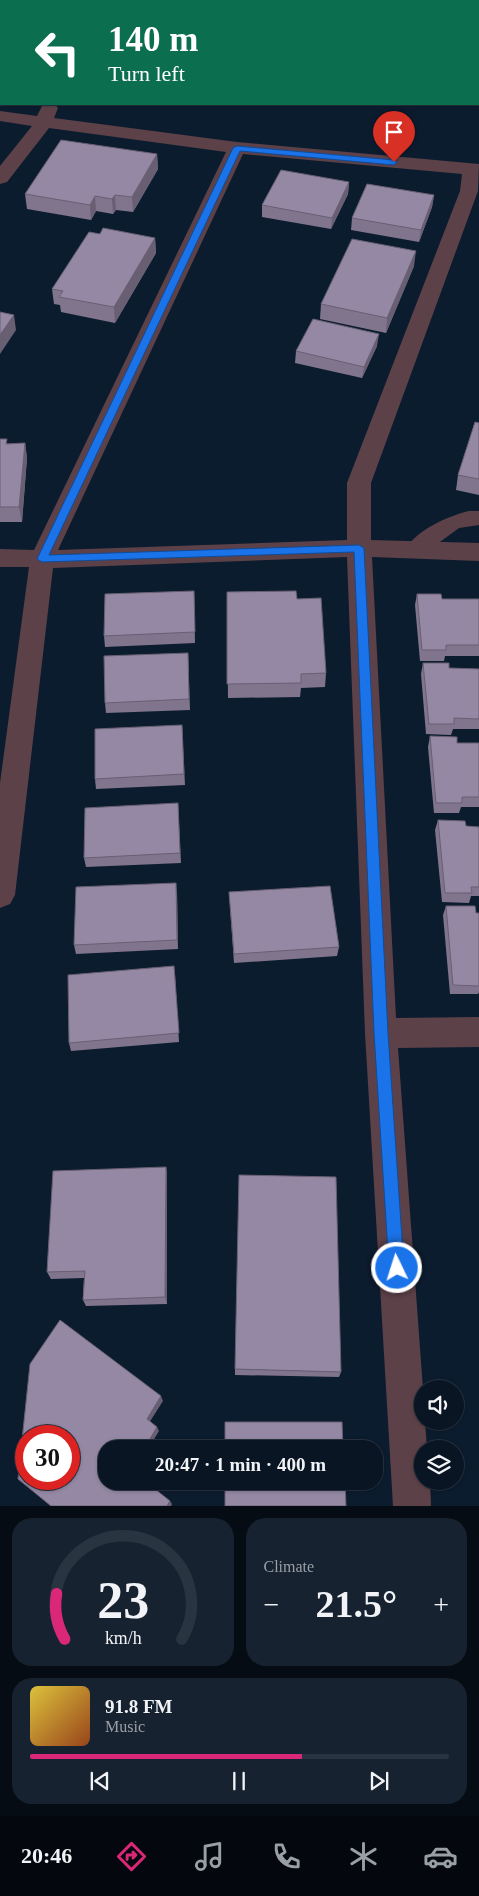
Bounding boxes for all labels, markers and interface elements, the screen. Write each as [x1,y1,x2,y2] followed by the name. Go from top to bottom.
[25,20,90,85] icon: left
[108,20,198,59] text: 140 m
[108,61,185,86] text: Turn left
[373,111,415,162] pin
[380,118,408,146] icon: arrive
[370,1241,422,1293] position arrow
[414,1380,464,1490] map controls
[414,1380,464,1430] button: sound
[15,1425,80,1490] speed limit sign: 30
[414,1440,464,1490] button: layers
[155,1454,326,1475] text: 20:47 · 1 min · 400 m
[264,1558,314,1575] text: Climate
[97,1572,149,1629] text: 23
[315,1583,397,1625] text: 21.5°
[264,1589,279,1620] text: −
[433,1589,449,1620] text: +
[104,1628,141,1648] text: km/h
[105,1696,173,1717] text: 91.8 FM
[105,1718,145,1735] text: Music
[86,1767,114,1795] icon: previous
[225,1767,253,1795] icon: pause
[365,1767,393,1795] icon: next
[114,1839,149,1874] icon: directions
[192,1839,227,1874] icon: music
[269,1839,304,1874] icon: phone
[346,1839,381,1874] icon: climate
[423,1839,458,1874] icon: car
[21,1843,72,1868] text: 20:46

